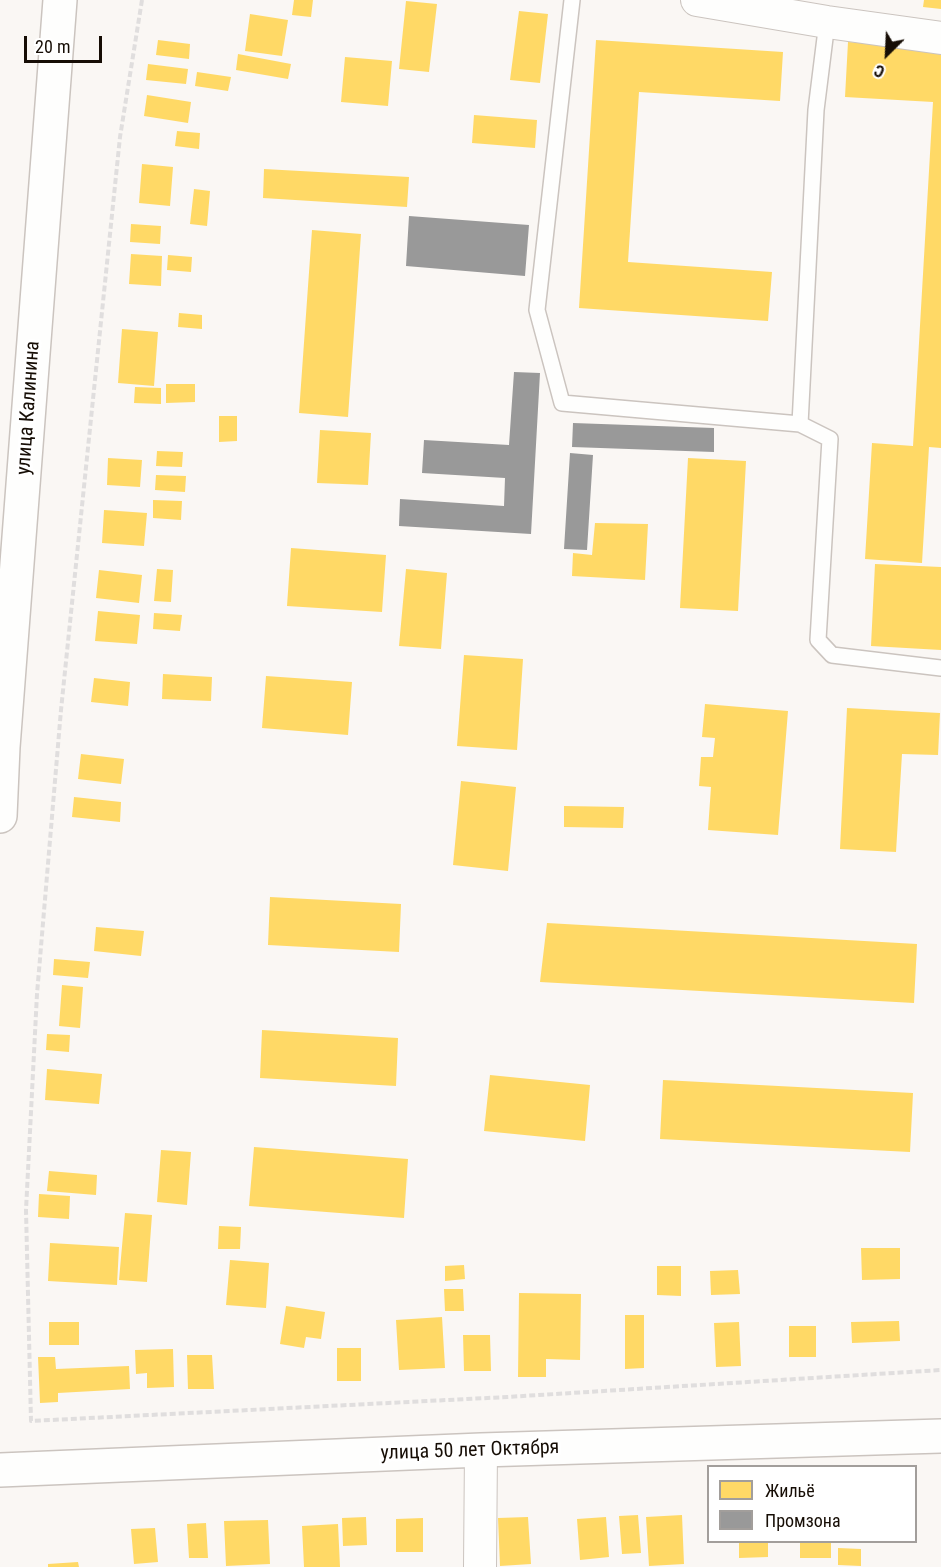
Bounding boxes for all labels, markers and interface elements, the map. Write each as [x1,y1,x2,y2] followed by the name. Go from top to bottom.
[27,24,105,62] scale bar
[857,24,917,84] north arrow
[35,36,70,57] text: 20 m
[871,60,888,81] text: С
[12,340,46,476] street label: улица Калинина
[380,1436,560,1466] street label: улица 50 лет Октября
[707,1465,917,1543] legend
[765,1480,815,1501] text: Жильё
[765,1510,841,1531] text: Промзона

